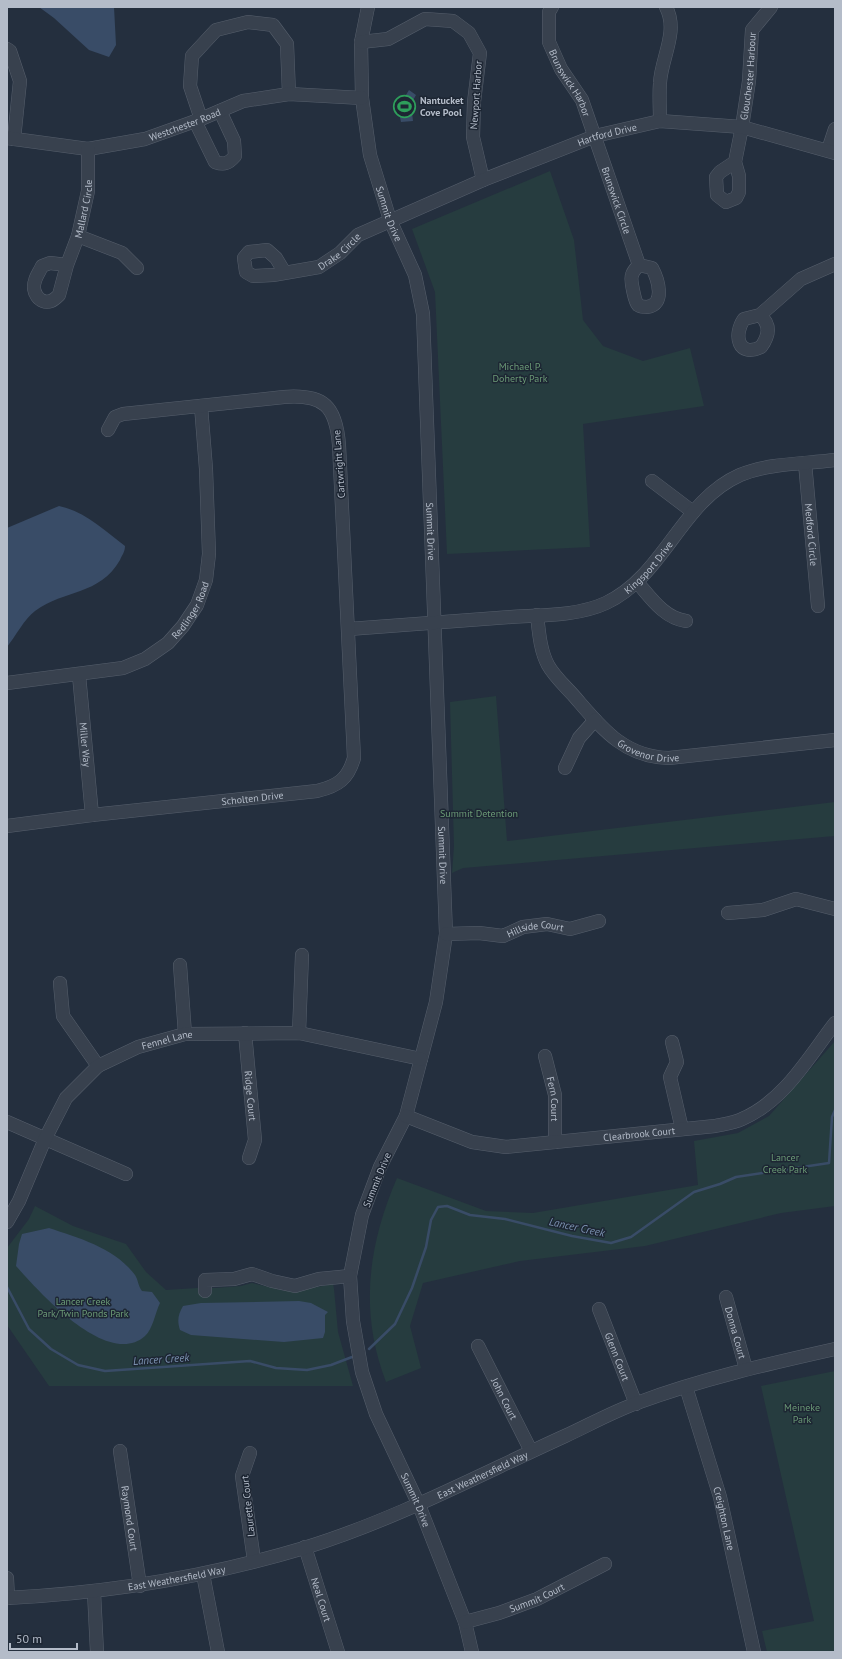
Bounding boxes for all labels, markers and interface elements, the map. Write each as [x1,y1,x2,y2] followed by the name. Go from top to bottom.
[737,31,758,121] street label: Glouchester Harbour
[547,47,594,119] street label: Brunswick Harbor
[467,60,485,130] street label: Newport Harbor
[392,93,418,119] sports icon: Nantucket Cove Pool
[420,94,464,119] place label: Nantucket Cove Pool
[147,105,223,144] street label: Westchester Road
[575,120,638,149] street label: Hartford Drive
[599,165,634,236] street label: Brunswick Circle
[71,180,95,239] street label: Mallard Circle
[373,184,405,243] street label: Summit Drive
[315,230,363,273] street label: Drake Circle
[493,360,548,385] park label: Michael P. Doherty Park
[330,429,348,499] street label: Cartwright Lane
[423,502,439,561] street label: Summit Drive
[802,503,821,567] street label: Medford Circle
[621,538,675,596] street label: Kingsport Drive
[168,580,211,641] street label: Redlinger Road
[77,722,94,768] street label: Miller Way
[615,736,680,765] street label: Grovenor Drive
[221,788,284,808] street label: Scholten Drive
[440,807,518,820] park label: Summit Detention
[436,826,451,884] street label: Summit Drive
[504,917,566,940] street label: Hillside Court
[140,1027,192,1052] street label: Fennel Lane
[242,1070,260,1122] street label: Ridge Court
[544,1075,562,1122] street label: Fern Court
[603,1124,676,1144] street label: Clearbrook Court
[360,1151,394,1209] street label: Summit Drive
[763,1151,807,1176] park label: Lancer Creek Park
[548,1214,607,1240] water label: Lancer Creek
[37,1295,129,1320] park label: Lancer Creek Park/Twin Ponds Park
[722,1305,750,1361] street label: Donna Court
[602,1330,633,1383] street label: Glenn Court
[132,1350,191,1368] water label: Lancer Creek
[488,1375,521,1422] street label: John Court
[784,1401,820,1426] park label: Meineke Park
[435,1448,530,1501] street label: East Weathersfield Way
[398,1470,433,1529] street label: Summit Drive
[238,1474,258,1537] street label: Laurette Court
[119,1485,141,1552] street label: Raymond Court
[711,1485,738,1551] street label: Creighton Lane
[127,1562,227,1593] street label: East Weathersfield Way
[308,1576,335,1624] street label: Neal Court
[507,1579,567,1615] street label: Summit Court
[10,1625,77,1651] scale bar
[16,1631,42,1646] text: 50 m

